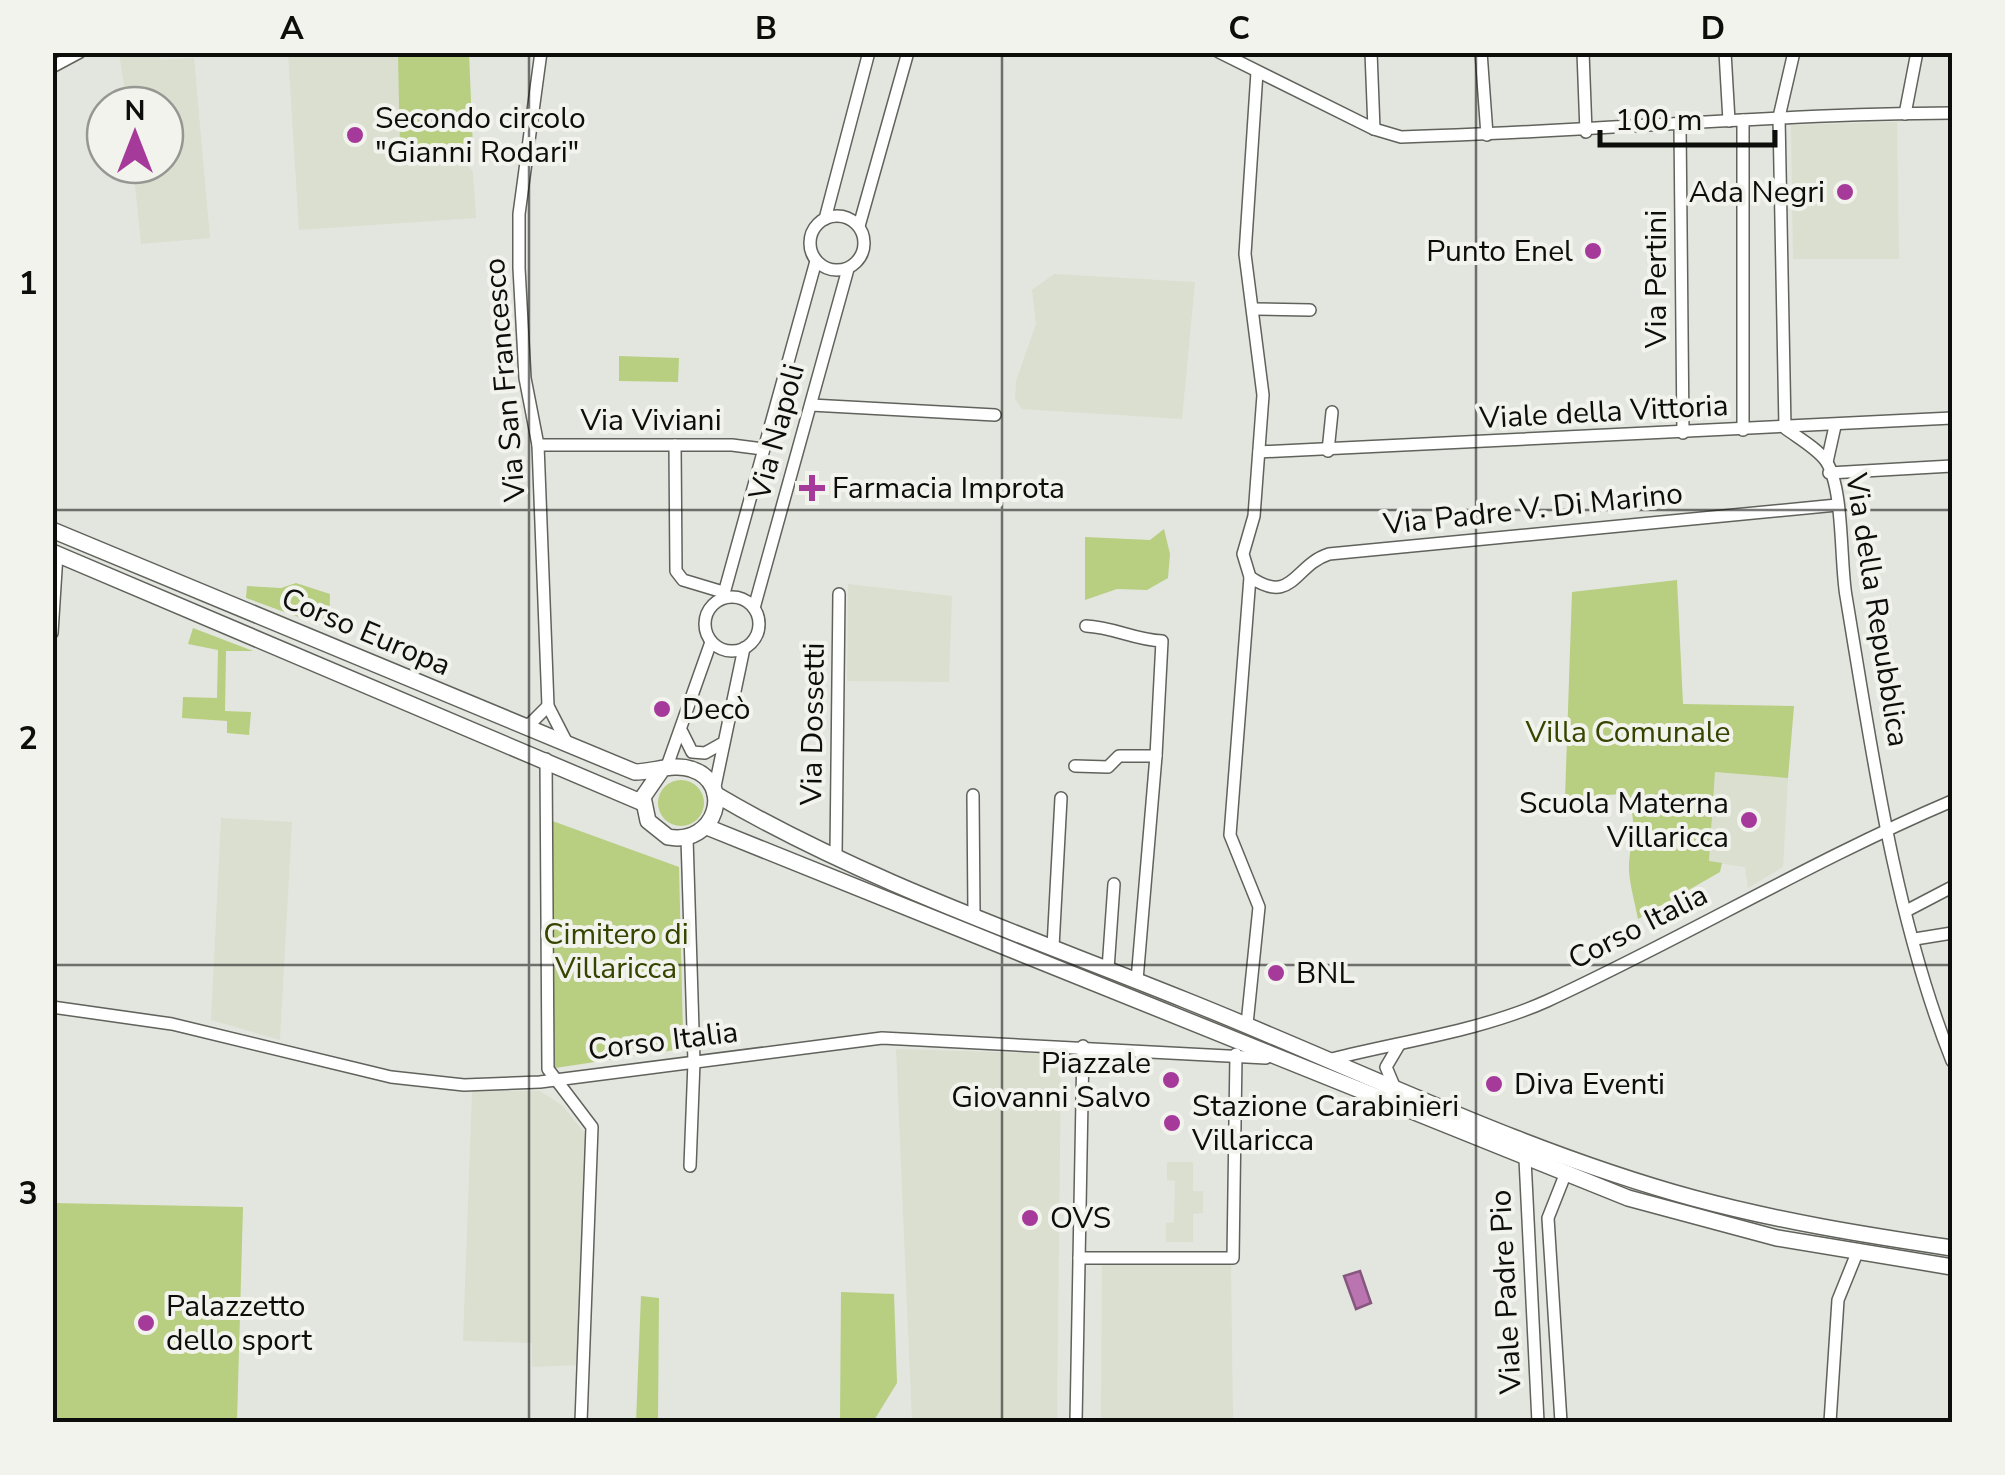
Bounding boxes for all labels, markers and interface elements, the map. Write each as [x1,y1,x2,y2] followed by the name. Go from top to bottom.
[280,7,304,50] text: A
[755,7,777,50] text: B
[1228,7,1250,50] text: C
[1701,7,1725,50] text: D
[85,85,185,185] north arrow
[1600,85,1775,147] scale bar
[125,92,145,130] text: N
[375,98,586,173] place label: Secondo circolo "Gianni Rodari"
[1615,100,1702,141] text: 100 m
[344,124,366,146] marker: Secondo circolo "Gianni Rodari"
[1689,172,1825,213] place label: Ada Negri
[1834,181,1856,203] marker: Ada Negri
[1636,210,1677,349] street label: Via Pertini
[1426,231,1573,272] place label: Punto Enel
[1582,240,1604,262] marker: Punto Enel
[474,257,536,504] street label: Via San Francesco
[18,262,38,305] text: 1
[739,359,815,506] street label: Via Napoli
[1478,385,1729,439] street label: Viale della Vittoria
[579,400,722,441] street label: Via Viviani
[832,468,1065,509] place label: Farmacia Improta
[1835,469,1919,750] street label: Via della Repubblica
[1380,473,1685,545] street label: Via Padre V. Di Marino
[801,477,823,499] marker: Farmacia Improta
[275,578,457,686] street label: Corso Europa
[791,642,835,807] street label: Via Dossetti
[682,689,751,730] place label: Decò
[651,698,673,720] marker: Decò
[1525,712,1730,753] park label: Villa Comunale
[18,717,38,760] text: 2
[1519,783,1729,858] place label: Scuola Materna Villaricca
[1738,809,1760,831] marker: Scuola Materna Villaricca
[1561,874,1715,980] street label: Corso Italia
[543,914,689,989] park label: Cimitero di Villaricca
[1296,953,1355,994] place label: BNL
[1265,962,1287,984] marker: BNL
[586,1011,740,1071] street label: Corso Italia
[951,1043,1151,1118] place label: Piazzale Giovanni Salvo
[1514,1064,1665,1105] place label: Diva Eventi
[1160,1069,1182,1091] marker: Piazzale Giovanni Salvo
[1483,1073,1505,1095] marker: Diva Eventi
[1191,1086,1459,1161] place label: Stazione Carabinieri Villaricca
[1161,1112,1183,1134] marker: Stazione Carabinieri Villaricca
[18,1172,38,1215] text: 3
[1480,1189,1532,1396] street label: Viale Padre Pio
[1050,1198,1111,1239] place label: OVS
[1019,1207,1041,1229] marker: OVS
[166,1286,313,1361] place label: Palazzetto dello sport
[135,1312,157,1334] marker: Palazzetto dello sport

